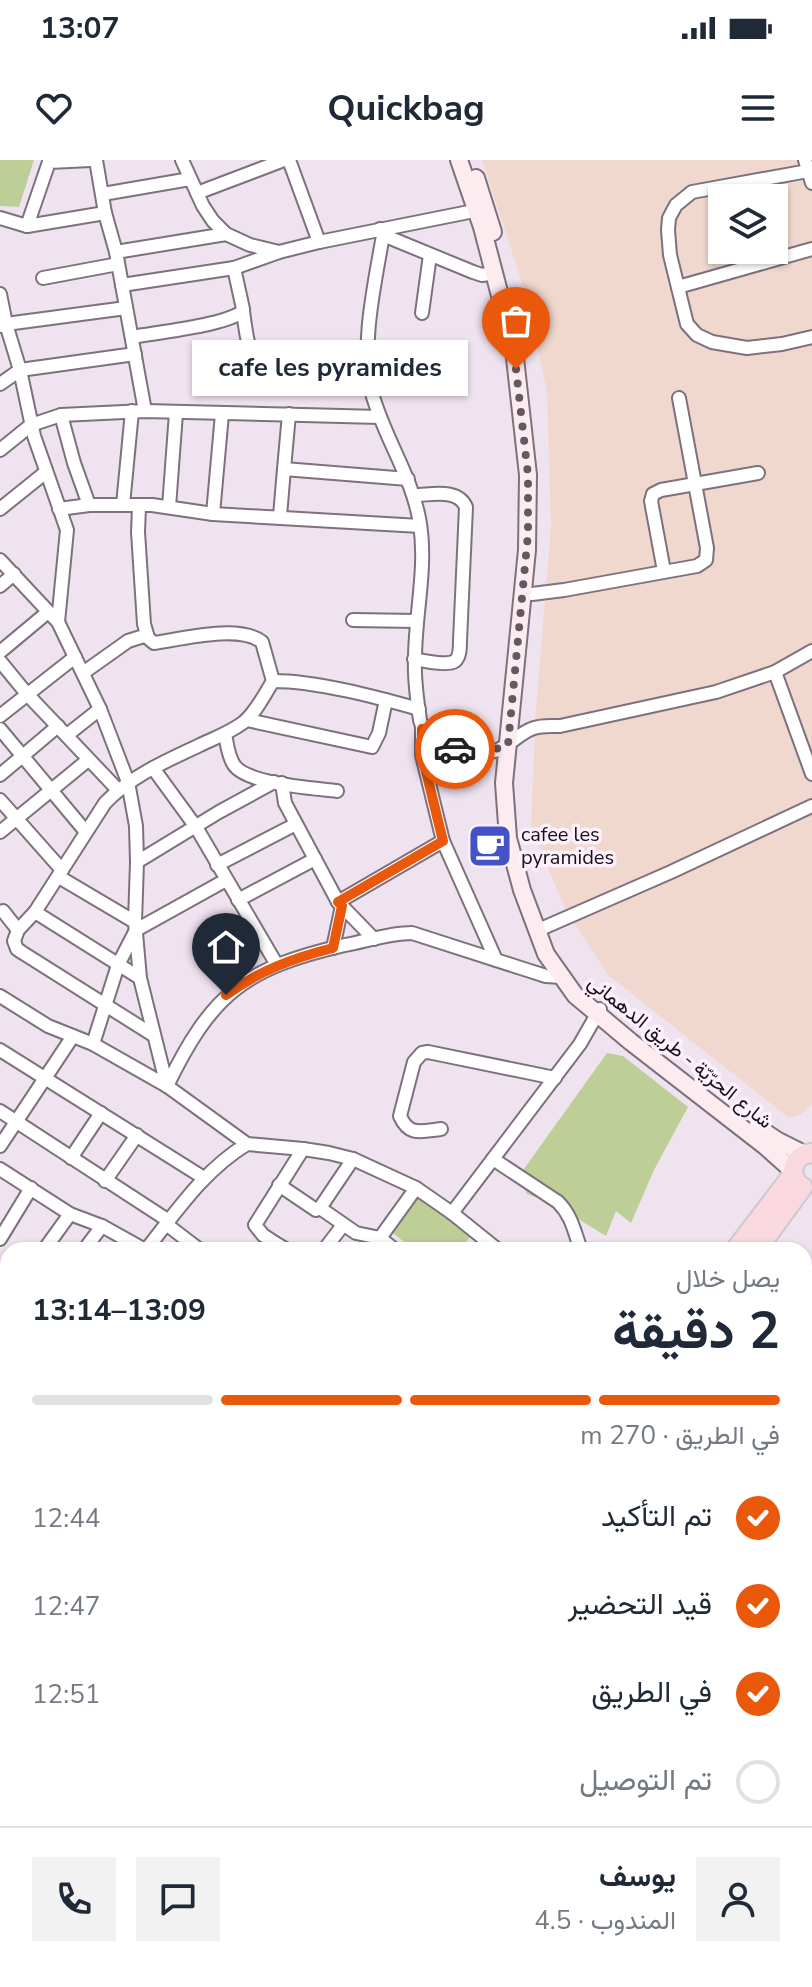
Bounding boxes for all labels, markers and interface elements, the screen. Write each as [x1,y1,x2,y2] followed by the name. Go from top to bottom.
[40,8,119,49] text: 13:07
[327,84,485,133] text: Quickbag
[32,86,76,130] icon: heart
[736,86,780,130] icon: menu
[708,184,788,264] map controls
[708,184,788,264] button: layers
[482,287,550,369] pin
[494,299,538,343] icon: bag
[192,341,468,397] callout: cafe les pyramides
[218,350,442,385] text: cafe les pyramides
[415,709,495,789] courier
[433,727,477,771] icon: car
[521,821,614,871] place label: cafee les pyramides
[466,822,514,870] cafe icon: cafee les pyramides
[192,913,260,995] pin
[204,925,248,969] icon: home
[580,969,778,1137] street label: شارع الحرّيّة - طريق الدهماني
[676,1261,780,1296] text: يصل خلال
[32,1290,206,1331] text: 13:09–13:14
[612,1295,780,1366] text: 2 دقيقة
[580,1418,780,1453] text: في الطريق · 270 m
[601,1496,712,1537] text: تم التأكيد
[736,1496,780,1540] icon: check
[32,1501,100,1536] text: 12:44
[568,1584,712,1625] text: قيد التحضير
[736,1584,780,1628] icon: check
[32,1589,100,1624] text: 12:47
[591,1672,712,1713] text: في الطريق
[736,1672,780,1716] icon: check
[32,1677,100,1712] text: 12:51
[579,1760,712,1801] text: تم التوصيل
[599,1856,676,1897] text: يوسف
[32,1857,116,1941] button: phone
[136,1857,220,1941] button: chat
[696,1857,780,1941] button: person
[534,1903,676,1938] text: المندوب · 4.5

